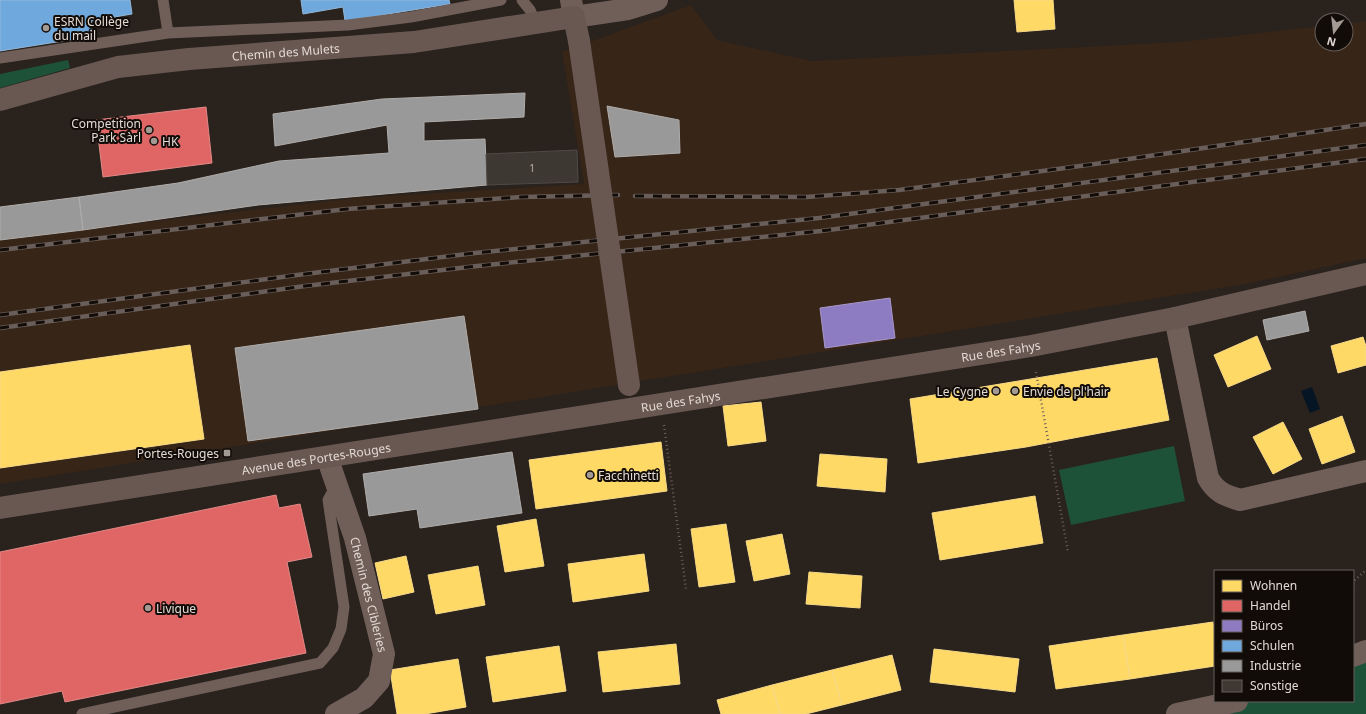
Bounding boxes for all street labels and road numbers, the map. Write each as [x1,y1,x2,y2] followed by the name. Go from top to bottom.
[231,39,340,64] street label: Chemin des Mulets
[960,336,1042,365] street label: Rue des Fahys
[640,386,722,416] street label: Rue des Fahys
[240,438,392,478] street label: Avenue des Portes-Rouges
[347,535,392,654] street label: Chemin des Cibleries

